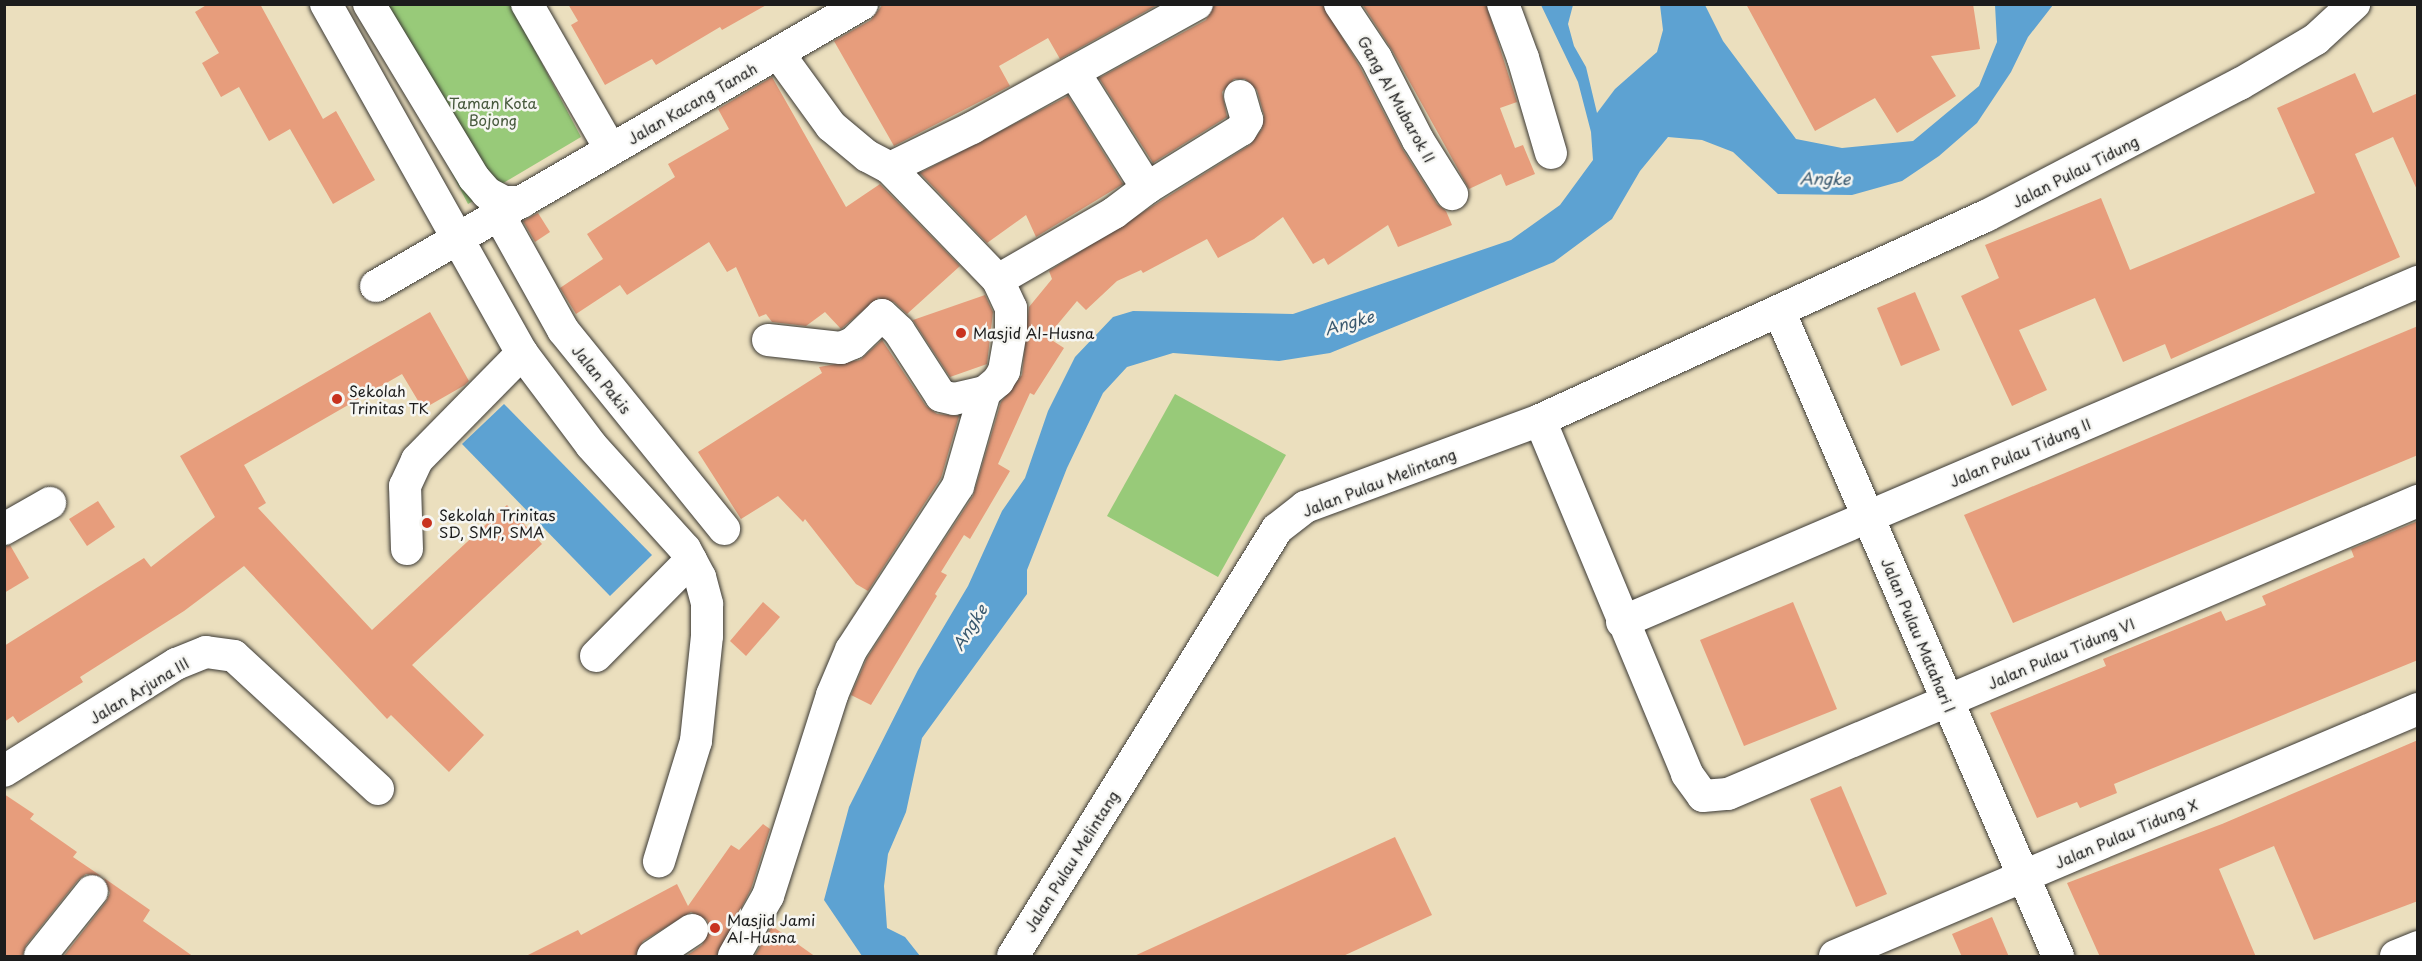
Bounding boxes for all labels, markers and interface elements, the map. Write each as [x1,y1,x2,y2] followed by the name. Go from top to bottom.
[1354,31,1440,167] street label: Gang Al Mubarok II
[624,58,760,148] street label: Jalan Kacang Tanah
[449,93,537,128] park label: Taman Kota Bojong
[2008,131,2142,211] street label: Jalan Pulau Tidung
[1800,168,1850,188] water label: Angke
[1322,306,1376,338] water label: Angke
[973,324,1095,342] place label: Masjid Al-Husna
[954,326,968,340] marker: Masjid Al-Husna
[569,341,635,417] street label: Jalan Pakis
[349,381,430,416] place label: Sekolah Trinitas TK
[330,392,344,406] marker: Sekolah Trinitas TK
[1945,414,2095,490] street label: Jalan Pulau Tidung II
[1300,444,1458,520] street label: Jalan Pulau Melintang
[439,505,556,540] place label: Sekolah Trinitas SD, SMP, SMA
[420,516,434,530] marker: Sekolah Trinitas SD, SMP, SMA
[1878,554,1960,716] street label: Jalan Pulau Matahari I
[947,600,991,654] water label: Angke
[1984,613,2138,693] street label: Jalan Pulau Tidung VI
[86,653,192,727] street label: Jalan Arjuna III
[1020,787,1122,935] street label: Jalan Pulau Melintang
[2051,794,2201,872] street label: Jalan Pulau Tidung X
[727,910,815,945] place label: Masjid Jami Al-Husna
[708,921,722,935] marker: Masjid Jami Al-Husna

